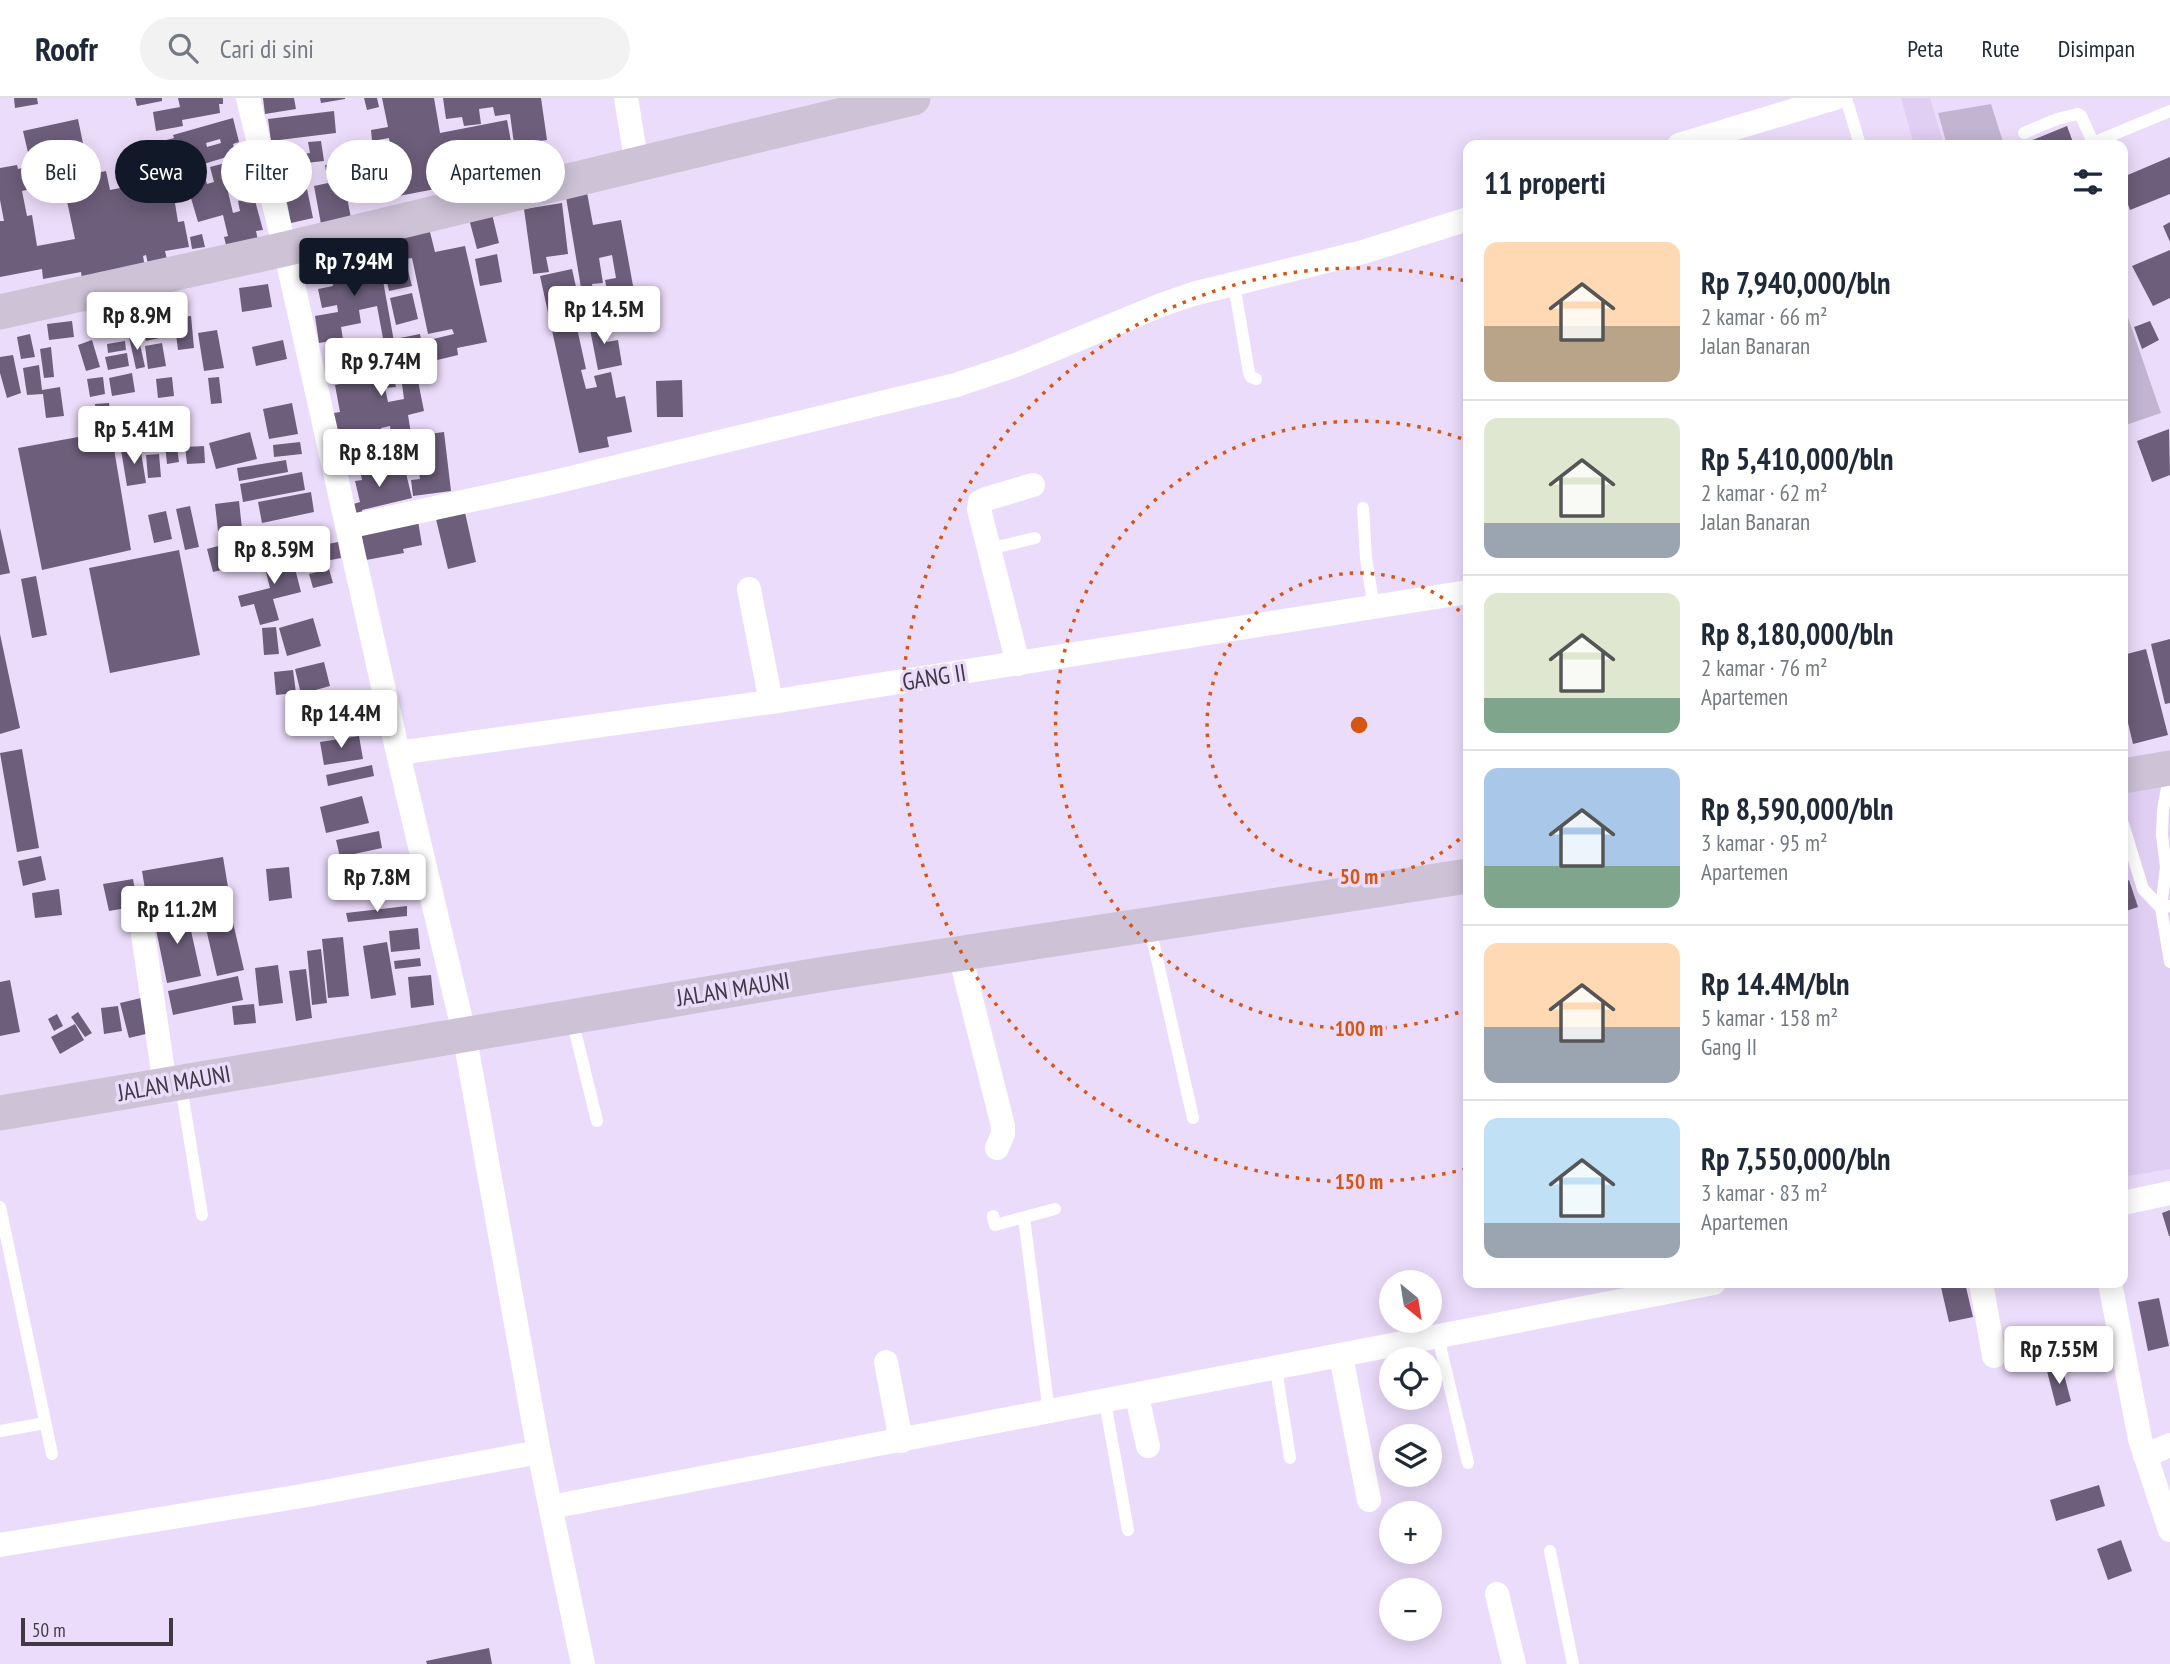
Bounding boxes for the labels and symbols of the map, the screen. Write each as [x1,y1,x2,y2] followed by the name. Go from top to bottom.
[282,238,426,298] pin: Rp 7.94M
[532,286,676,346] pin: Rp 14.5M
[72,292,202,352] pin: Rp 8.9M
[309,338,453,398] pin: Rp 9.74M
[62,406,206,466] pin: Rp 5.41M
[307,430,451,489] pin: Rp 8.18M
[202,526,346,586] pin: Rp 8.59M
[900,657,968,697] street label: GANG II
[269,690,413,750] pin: Rp 14.4M
[1347,713,1371,737] centre of rings
[312,854,442,914] pin: Rp 7.8M
[1340,863,1378,890] text: 50 m
[105,886,249,946] pin: Rp 11.2M
[673,965,792,1013] street label: JALAN MAUNI
[1335,1015,1383,1042] text: 100 m
[114,1058,233,1108] street label: JALAN MAUNI
[1335,1168,1383,1195] text: 150 m
[1379,1270,1442,1334] north arrow
[1987,1326,2131,1386] pin: Rp 7.55M
[21,1615,173,1647] scale bar

